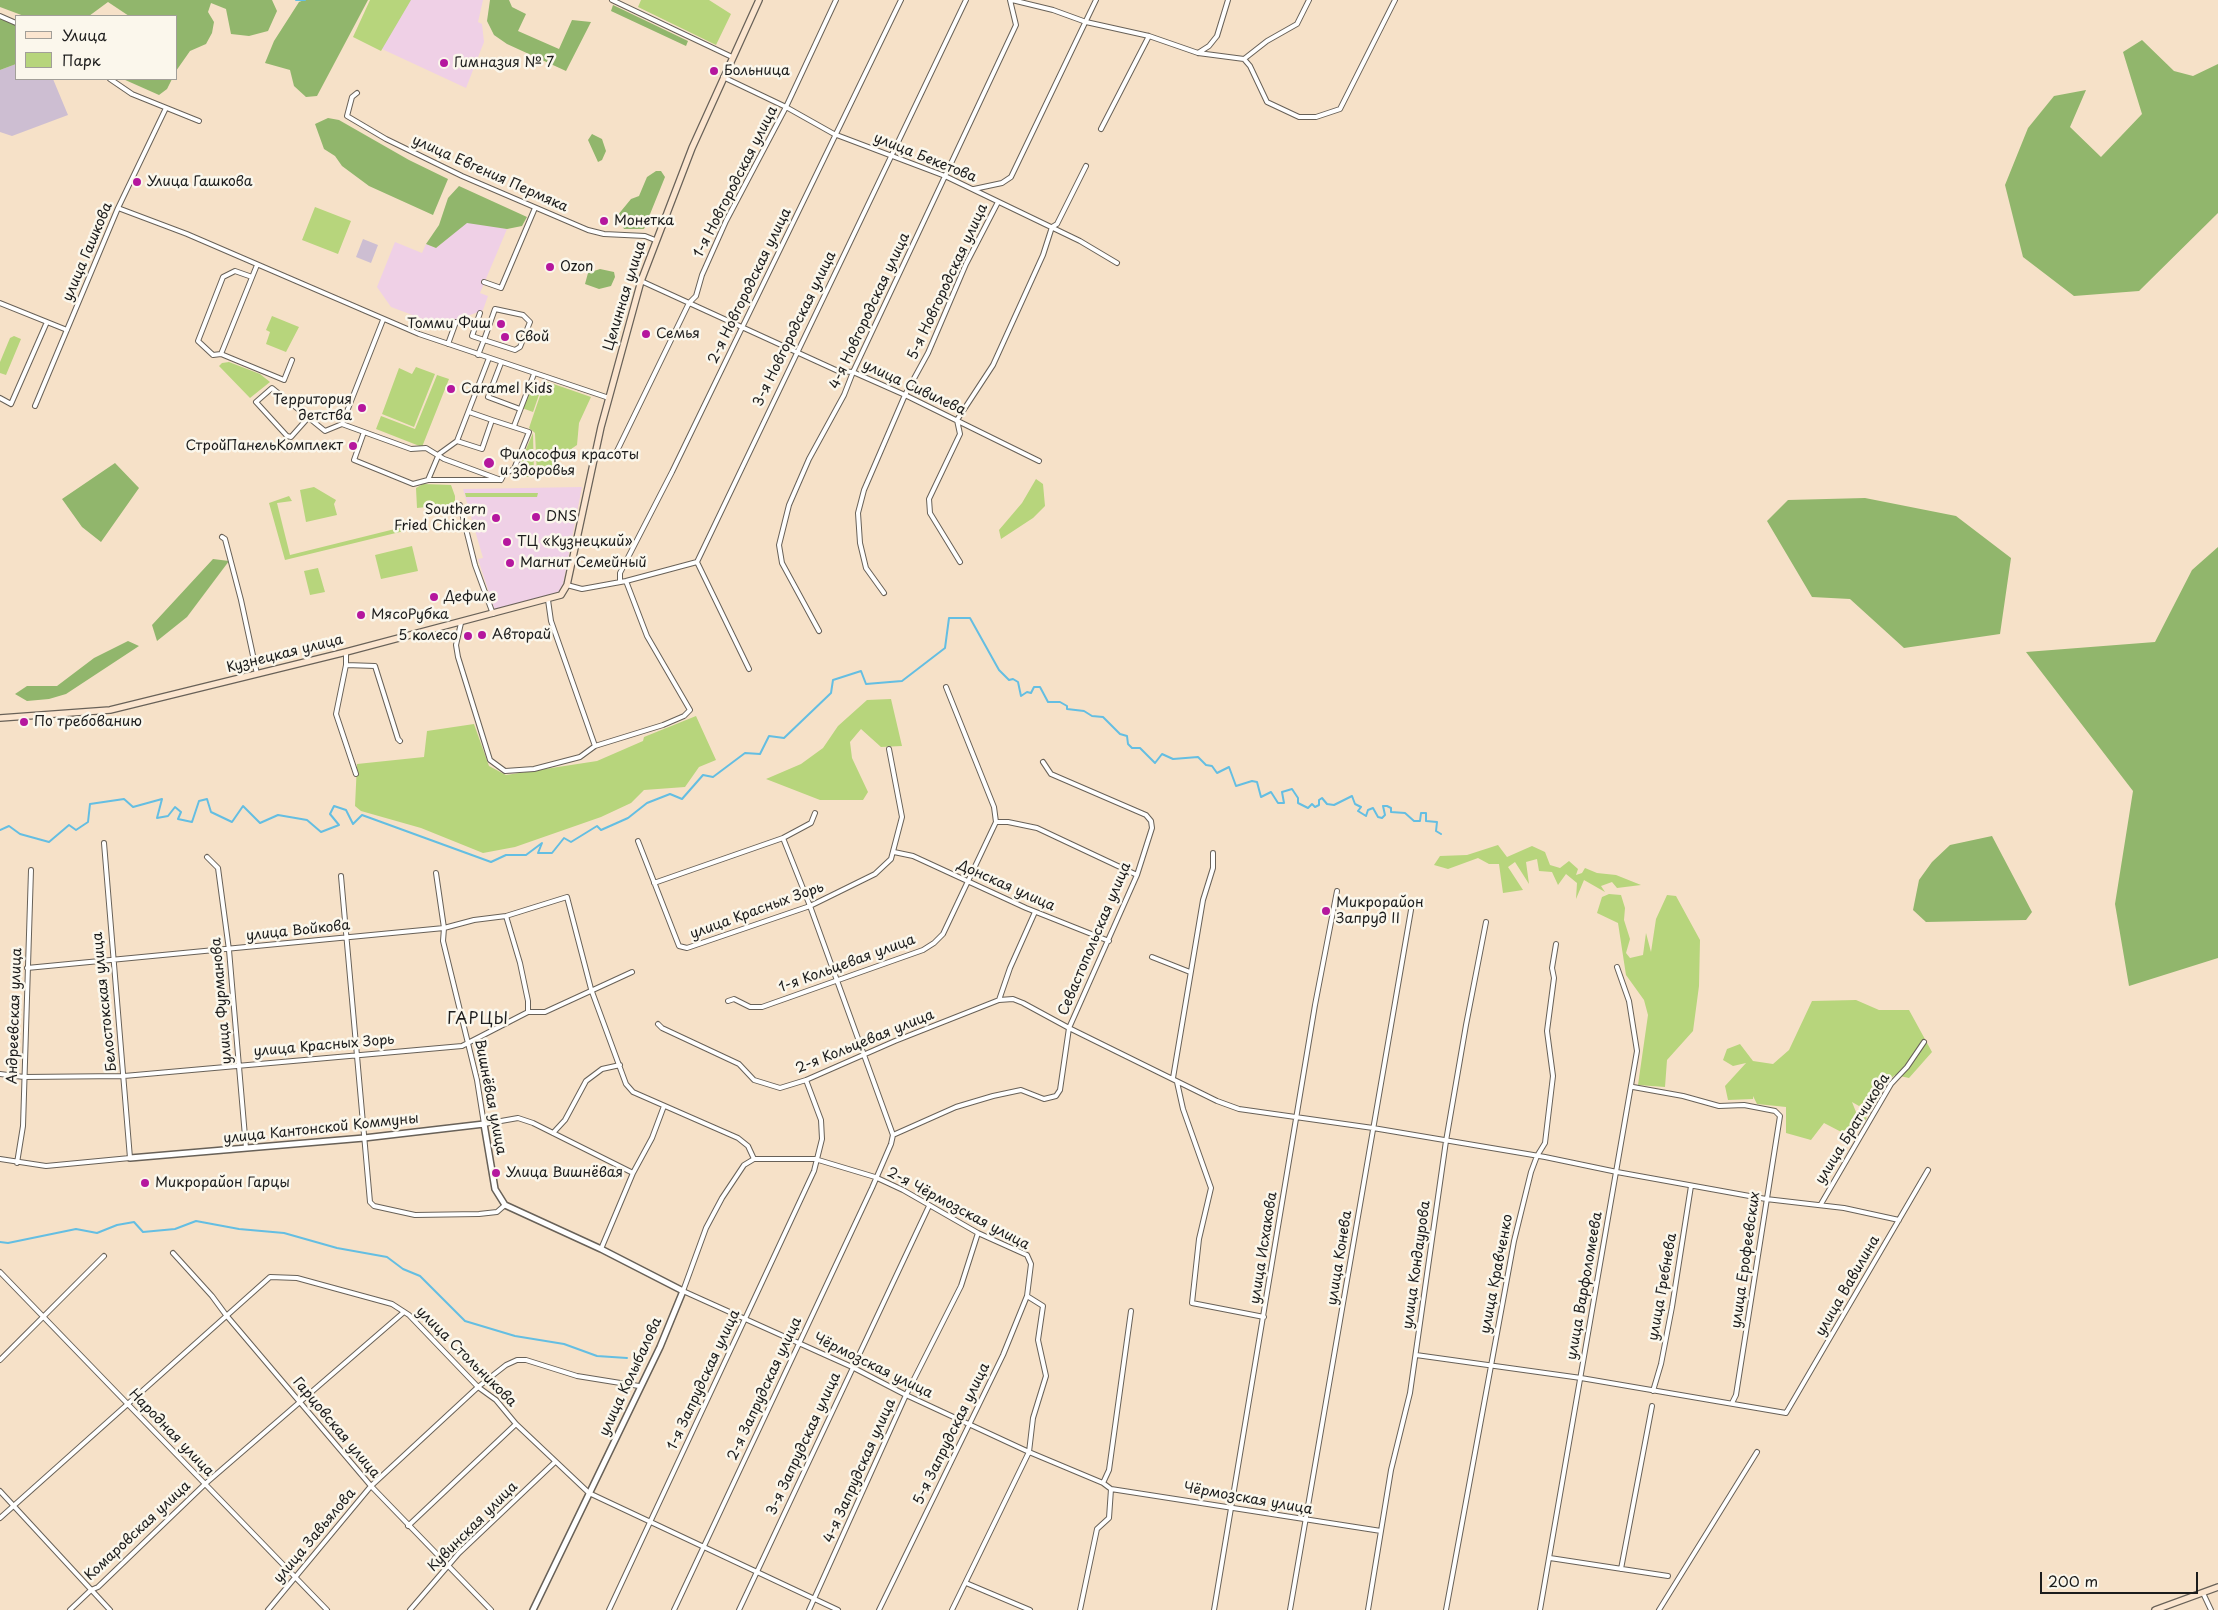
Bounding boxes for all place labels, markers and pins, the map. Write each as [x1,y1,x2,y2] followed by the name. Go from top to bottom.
[454,55,554,71] place label: Гимназия № 7
[438,57,450,69] marker: Гимназия № 7
[724,63,790,79] place label: Больница
[708,65,720,77] marker: Больница
[147,174,253,190] place label: Улица Гашкова
[131,176,143,188] marker: Улица Гашкова
[614,213,674,229] place label: Монетка
[598,215,610,227] marker: Монетка
[560,259,593,275] place label: Ozon
[544,261,556,273] marker: Ozon
[407,316,491,332] place label: Томми Фиш
[495,318,507,330] marker: Томми Фиш
[656,326,700,342] place label: Семья
[640,328,652,340] marker: Семья
[515,329,549,345] place label: Свой
[499,331,511,343] marker: Свой
[461,381,552,397] place label: Caramel Kids
[445,383,457,395] marker: Caramel Kids
[273,392,352,424] place label: Территория детства
[356,402,368,414] marker: Территория детства
[186,438,343,454] place label: СтройПанельКомплект
[347,440,359,452] marker: СтройПанельКомплект
[500,447,639,480] place label: Философия красоты и здоровья
[482,456,496,470] marker: Философия красоты и здоровья
[394,502,486,534] place label: Southern Fried Chicken
[546,509,577,525] place label: DNS
[530,511,542,523] marker: DNS
[490,512,502,524] marker: Southern Fried Chicken
[517,534,632,550] place label: ТЦ «Кузнецкий»
[501,536,513,548] marker: ТЦ «Кузнецкий»
[520,555,647,571] place label: Магнит Семейный
[504,557,516,569] marker: Магнит Семейный
[444,589,496,605] place label: Дефиле
[428,591,440,603] marker: Дефиле
[371,607,449,623] place label: МясоРубка
[355,609,367,621] marker: МясоРубка
[492,627,551,643] place label: Авторай
[398,628,458,644] place label: 5 колесо
[476,629,488,641] marker: Авторай
[462,630,474,642] marker: 5 колесо
[34,714,142,730] place label: По требованию
[18,716,30,728] marker: По требованию
[1336,895,1424,928] place label: Микрорайон Запруд II
[1320,905,1332,917] marker: Микрорайон Запруд II
[506,1165,623,1181] place label: Улица Вишнёвая
[490,1167,502,1179] marker: Улица Вишнёвая
[155,1175,290,1191] place label: Микрорайон Гарцы
[139,1177,151,1189] marker: Микрорайон Гарцы

